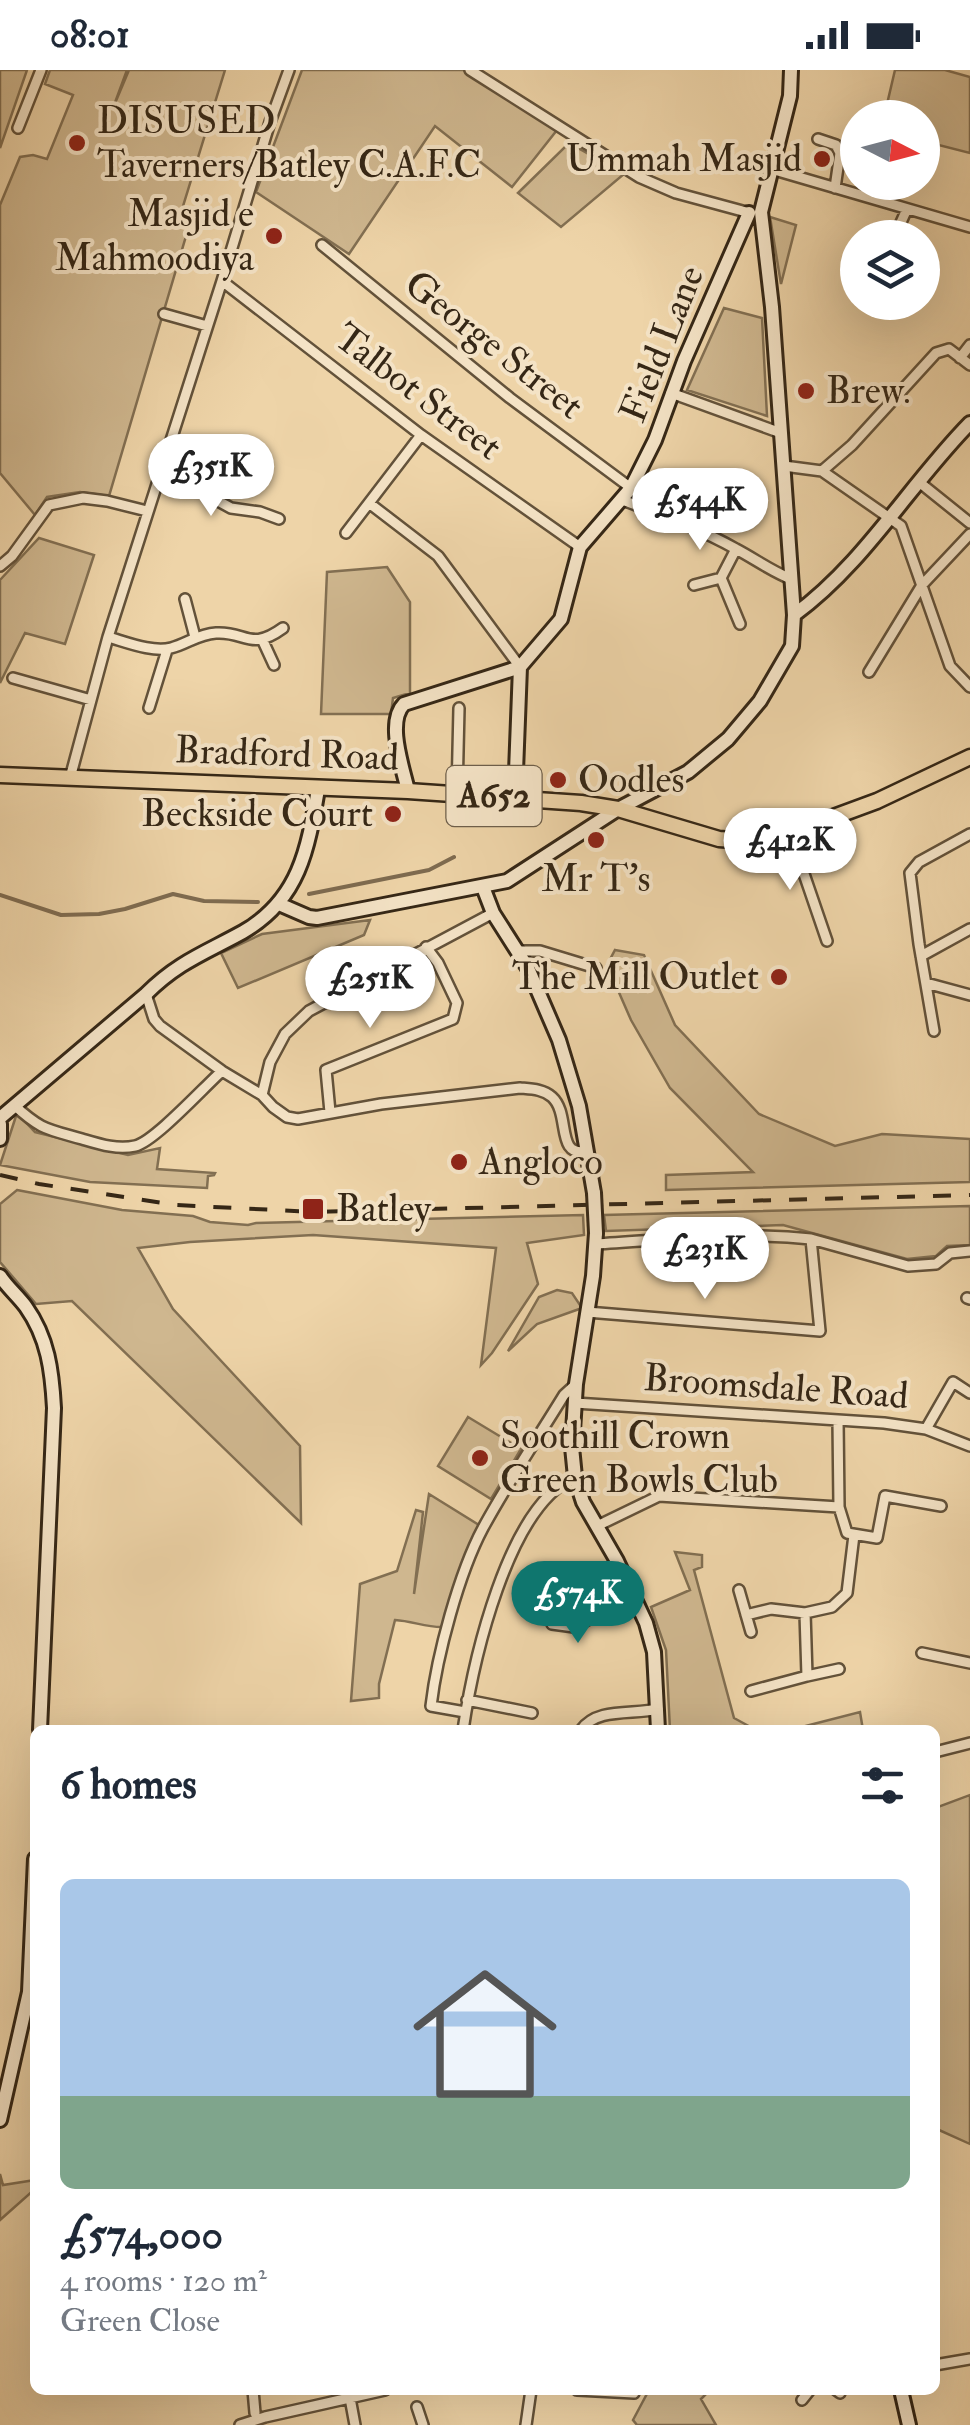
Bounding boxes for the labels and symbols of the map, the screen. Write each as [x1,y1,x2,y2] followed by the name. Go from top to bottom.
[97,97,481,189] place label: DISUSED Taverners/Batley C.A.F.C
[840,100,940,200] north arrow
[66,132,88,154] marker: DISUSED Taverners/Batley C.A.F.C
[566,135,802,183] place label: Ummah Masjid
[811,148,833,170] marker: Ummah Masjid
[55,190,254,282] place label: Masjid e Mahmoodiya
[263,225,285,247] marker: Masjid e Mahmoodiya
[609,259,715,429] street label: Field Lane
[395,260,593,430] street label: George Street
[324,313,512,471] street label: Talbot Street
[826,367,911,415] place label: Brew.
[795,380,817,402] marker: Brew.
[141,434,281,519] pin: £351K
[630,468,770,553] pin: £544K
[174,726,400,782] street label: Bradford Road
[578,756,684,804] place label: Oodles
[446,766,542,826] road number: A652
[547,769,569,791] marker: Oodles
[141,790,373,838] place label: Beckside Court
[382,803,404,825] marker: Beckside Court
[720,808,860,893] pin: £412K
[585,829,607,851] marker: Mr T's
[541,855,651,903] place label: Mr T's
[300,946,440,1031] pin: £251K
[512,953,759,1001] place label: The Mill Outlet
[768,966,790,988] marker: The Mill Outlet
[478,1138,603,1186] place label: Angloco
[448,1151,470,1173] marker: Angloco
[336,1185,432,1233] place label: Batley
[300,1196,326,1222] marker: Batley
[635,1217,775,1302] pin: £231K
[642,1354,910,1420] street label: Broomsdale Road
[500,1412,778,1504] place label: Soothill Crown Green Bowls Club
[469,1447,491,1469] marker: Soothill Crown Green Bowls Club
[508,1561,648,1646] pin: £574K

